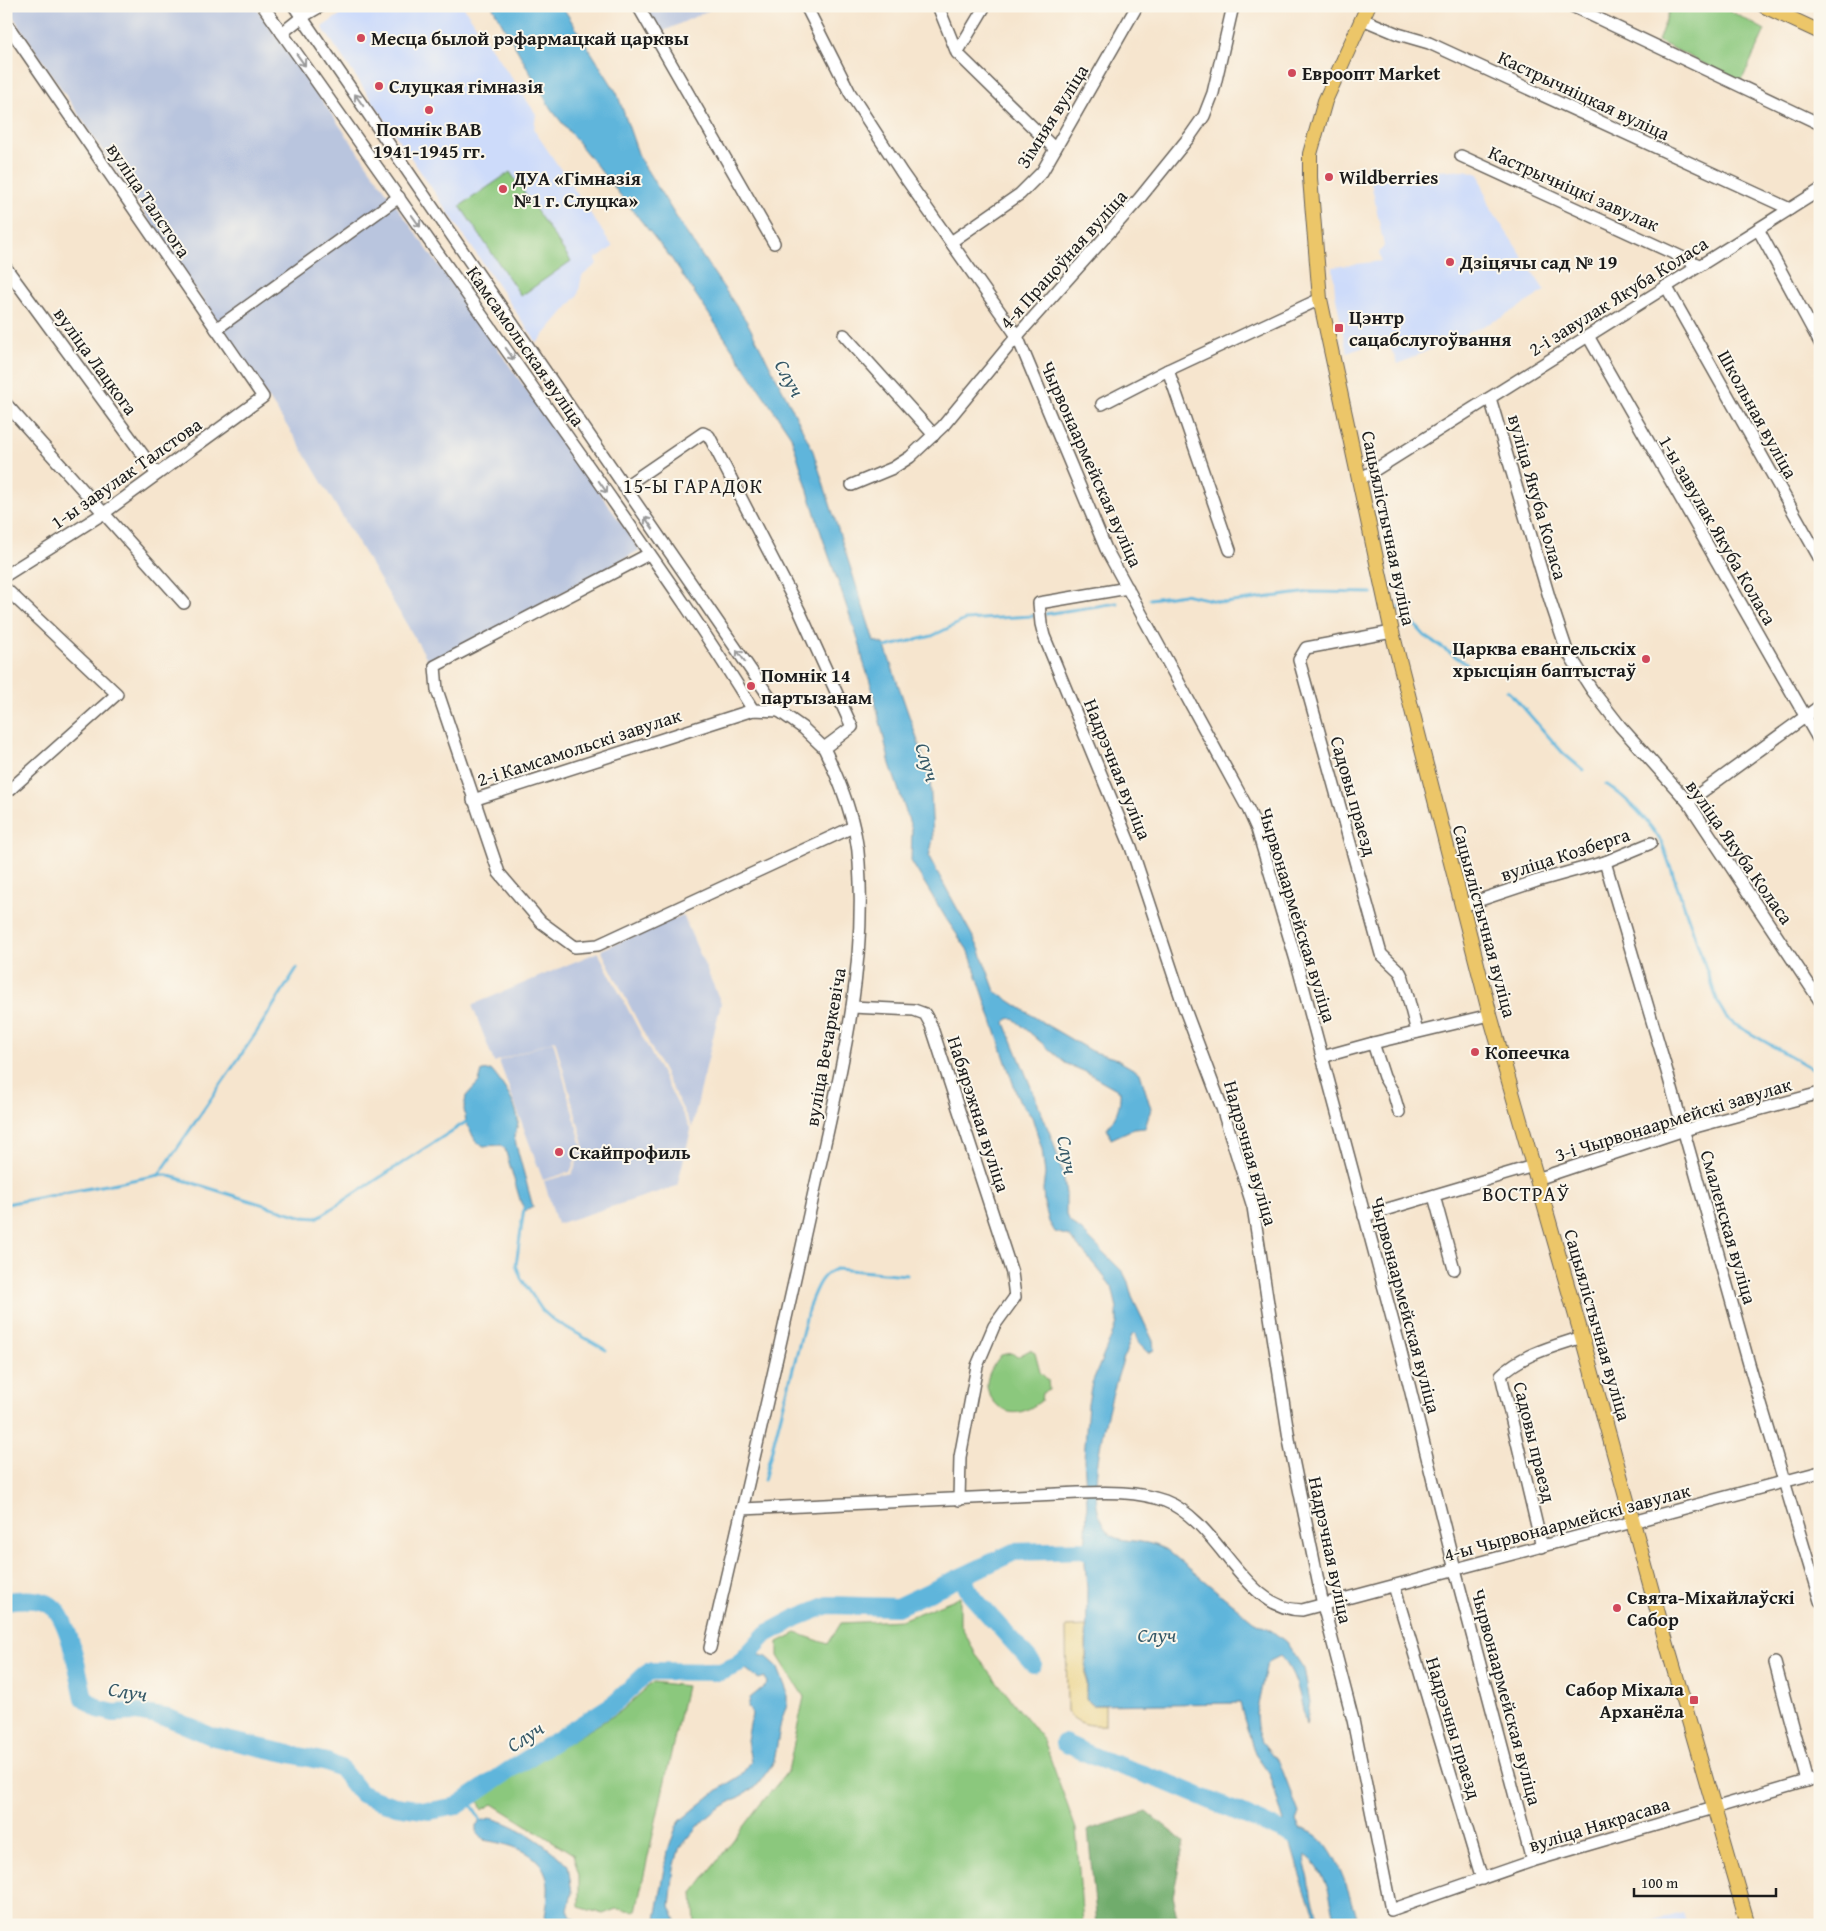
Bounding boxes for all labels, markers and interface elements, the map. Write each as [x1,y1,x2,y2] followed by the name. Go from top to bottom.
[371,24,689,52] place label: Месца былой рэфармацкай царквы
[355,32,367,44] marker: Месца былой рэфармацкай царквы
[1494,43,1674,147] street label: Кастрычніцкая вуліца
[296,53,306,67] one-way arrow
[1009,59,1095,173] street label: Зімняя вуліца
[1302,59,1441,87] place label: Евроопт Market
[1286,67,1298,79] marker: Евроопт Market
[389,72,543,100] place label: Слуцкая гімназія
[373,80,385,92] marker: Слуцкая гімназія
[354,93,364,107] one-way arrow
[423,104,435,116] marker: Помнік ВАВ 1941-1945 гг.
[373,115,485,165] place label: Помнік ВАВ 1941-1945 гг.
[100,137,198,263] street label: вуліца Талстога
[1484,138,1664,238] street label: Кастрычніцкі завулак
[1339,163,1438,191] place label: Wildberries
[512,164,641,214] place label: ДУА «Гімназія №1 г. Слуцка»
[1323,171,1335,183] marker: Wildberries
[497,183,509,195] marker: ДУА «Гімназія №1 г. Слуцка»
[992,183,1134,335] street label: 4-я Працоўная вуліца
[411,214,421,228] one-way arrow
[1523,229,1713,363] street label: 2-і завулак Якуба Коласа
[1459,248,1618,276] place label: Дзіцячы сад № 19
[1444,256,1456,268] marker: Дзіцячы сад № 19
[460,260,592,432] street label: Камсамольская вуліца
[47,301,145,421] street label: вуліца Лацкога
[1349,303,1511,353] place label: Цэнтр сацабслугоўвання
[1333,322,1345,334] marker: Цэнтр сацабслугоўвання
[1711,344,1805,484] street label: Школьная вуліца
[505,347,515,361] one-way arrow
[768,354,812,402] water label: Случ
[1034,356,1150,572] street label: Чырвонаармейская вуліца
[45,410,207,536] street label: 1-ы завулак Талстова
[1501,411,1575,583] street label: вуліца Якуба Коласа
[1355,428,1423,628] street label: Сацыялістычная вуліца
[1652,430,1784,630] street label: 1-ы завулак Якуба Коласа
[623,471,763,500] district label: 15-Ы ГАРАДОК
[598,480,608,494] one-way arrow
[644,516,654,530] one-way arrow
[1453,634,1636,684] place label: Царква евангельскіх хрысціян баптыстаў
[736,650,746,664] one-way arrow
[1640,653,1652,665] marker: Царква евангельскіх хрысціян баптыстаў
[761,661,872,711] place label: Помнік 14 партызанам
[745,680,757,692] marker: Помнік 14 партызанам
[1077,694,1159,844] street label: Надрэчная вуліца
[473,701,685,793] street label: 2-і Камсамольскі завулак
[1324,733,1384,859] street label: Садовы праезд
[908,739,948,785] water label: Случ
[1680,774,1800,930] street label: вуліца Якуба Коласа
[1252,804,1344,1026] street label: Чырвонаармейская вуліца
[1497,820,1633,888] street label: вуліца Козберга
[1446,822,1524,1020] street label: Сацыялістычная вуліца
[797,965,853,1129] street label: вуліца Вечаркевіча
[941,1032,1017,1196] street label: Набярэжная вуліца
[1485,1038,1570,1066] place label: Копеечка
[1469,1046,1481,1058] marker: Копеечка
[1551,1070,1795,1168] street label: 3-і Чырвонаармейскі завулак
[1217,1077,1285,1229] street label: Надрэчная вуліца
[1050,1133,1086,1177] water label: Случ
[569,1138,691,1166] place label: Скайпрофиль
[553,1146,565,1158] marker: Скайпрофиль
[1694,1147,1764,1307] street label: Смаленская вуліца
[1482,1179,1570,1208] district label: ВОСТРАЎ
[1364,1194,1448,1416] street label: Чырвонаармейская вуліца
[1557,1226,1639,1424] street label: Сацыялістычная вуліца
[1506,1379,1564,1505] street label: Садовы праезд
[1302,1474,1360,1626] street label: Надрэчная вуліца
[1441,1476,1693,1568] street label: 4-ы Чырвонаармейскі завулак
[1627,1583,1795,1633] place label: Свята-Міхайлаўскі Сабор
[1465,1586,1549,1808] street label: Чырвонаармейская вуліца
[1611,1602,1623,1614] marker: Свята-Міхайлаўскі Сабор
[1137,1620,1177,1649] water label: Случ
[1419,1653,1489,1803] street label: Надрэчны праезд
[106,1674,150,1708] water label: Случ
[1566,1675,1684,1725] place label: Сабор Міхала Арханёла
[1688,1694,1700,1706] marker: Сабор Міхала Арханёла
[501,1713,550,1759] water label: Случ
[1525,1789,1673,1859] street label: вуліца Някрасава
[1634,1866,1776,1898] scale bar
[1641,1872,1679,1893] text: 100 m

